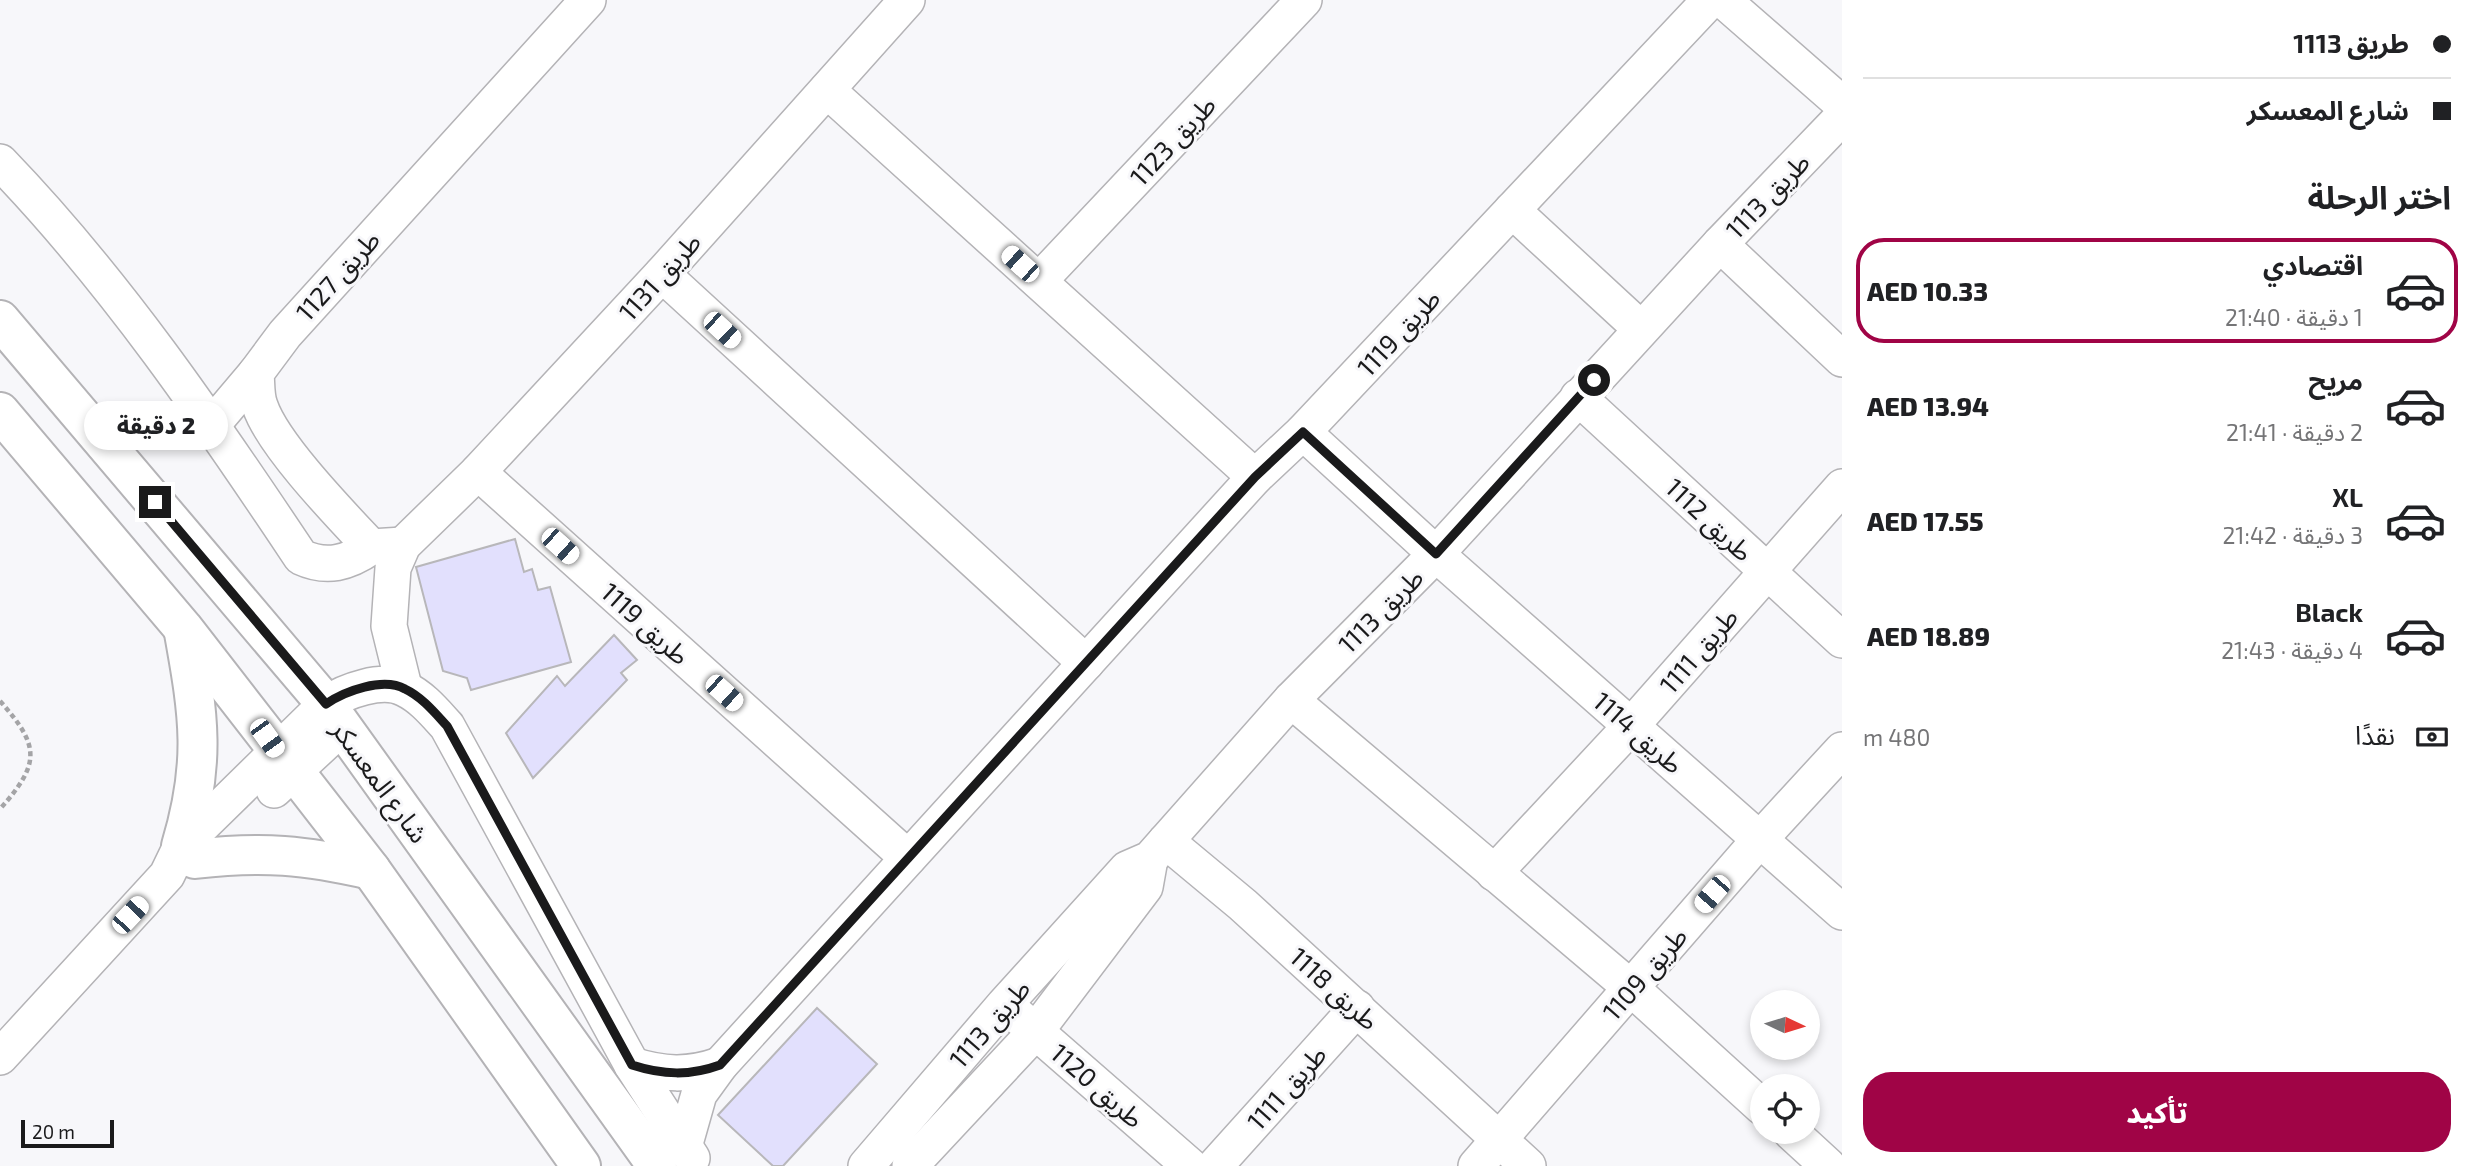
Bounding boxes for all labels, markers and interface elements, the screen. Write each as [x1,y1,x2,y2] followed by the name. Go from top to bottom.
[2293,27,2409,58] text: طريق 1113
[1123,89,1223,193] street label: طريق 1123
[2247,94,2409,125] text: شارع المعسكر
[1719,146,1817,246] street label: طريق 1113
[2307,177,2451,215] text: اختر الرحلة
[289,224,387,328] street label: طريق 1127
[612,226,708,328] street label: طريق 1131
[998,242,1043,286] car
[2263,249,2363,280] text: اقتصادي
[2384,259,2447,322] icon: car
[1867,275,1988,306] text: AED 10.33
[1350,282,1447,383] street label: طريق 1119
[2225,303,2363,331] text: 1 دقيقة · 21:40
[700,308,745,352] car
[1578,364,1610,396] route start
[2308,364,2363,395] text: مريح
[2384,374,2447,437] icon: car
[1867,390,1989,421] text: AED 13.94
[83,400,227,449] callout: 2 دقيقة
[117,411,195,439] text: 2 دقيقة
[2226,418,2363,446] text: 2 دقيقة · 21:41
[1659,471,1760,568] street label: طريق 1112
[2332,481,2363,512] text: XL
[139,486,171,518] route end
[2384,489,2447,552] icon: car
[1867,505,1984,536] text: AED 17.55
[2222,521,2363,549] text: 3 دقيقة · 21:42
[538,524,583,568] car
[1331,561,1430,660] street label: طريق 1113
[594,575,696,672] street label: طريق 1119
[2295,596,2363,627] text: Black
[1652,601,1745,700] street label: طريق 1111
[2384,604,2447,667] icon: car
[1867,620,1990,651] text: AED 18.89
[2221,636,2363,664] text: 4 دقيقة · 21:43
[702,671,747,715] car
[1586,685,1690,781] street label: طريق 1114
[322,713,436,851] street label: شارع المعسكر
[247,715,288,761] car
[2413,718,2451,756] icon: cash
[2355,719,2395,750] text: نقدًا
[1863,723,1930,751] text: 480 m
[1691,871,1734,917] car
[108,892,153,938] car
[1595,920,1694,1027] street label: طريق 1109
[1283,940,1386,1037] street label: طريق 1118
[942,972,1037,1075] street label: طريق 1113
[1750,990,1820,1060] north arrow
[1750,990,1820,1144] map controls
[1044,1036,1151,1135] street label: طريق 1120
[1240,1038,1334,1137] street label: طريق 1111
[1863,1072,2451,1152] button: تأكيد
[1750,1074,1820,1144] button: locate
[21,1117,114,1149] scale bar
[32,1120,75,1143] text: 20 m

